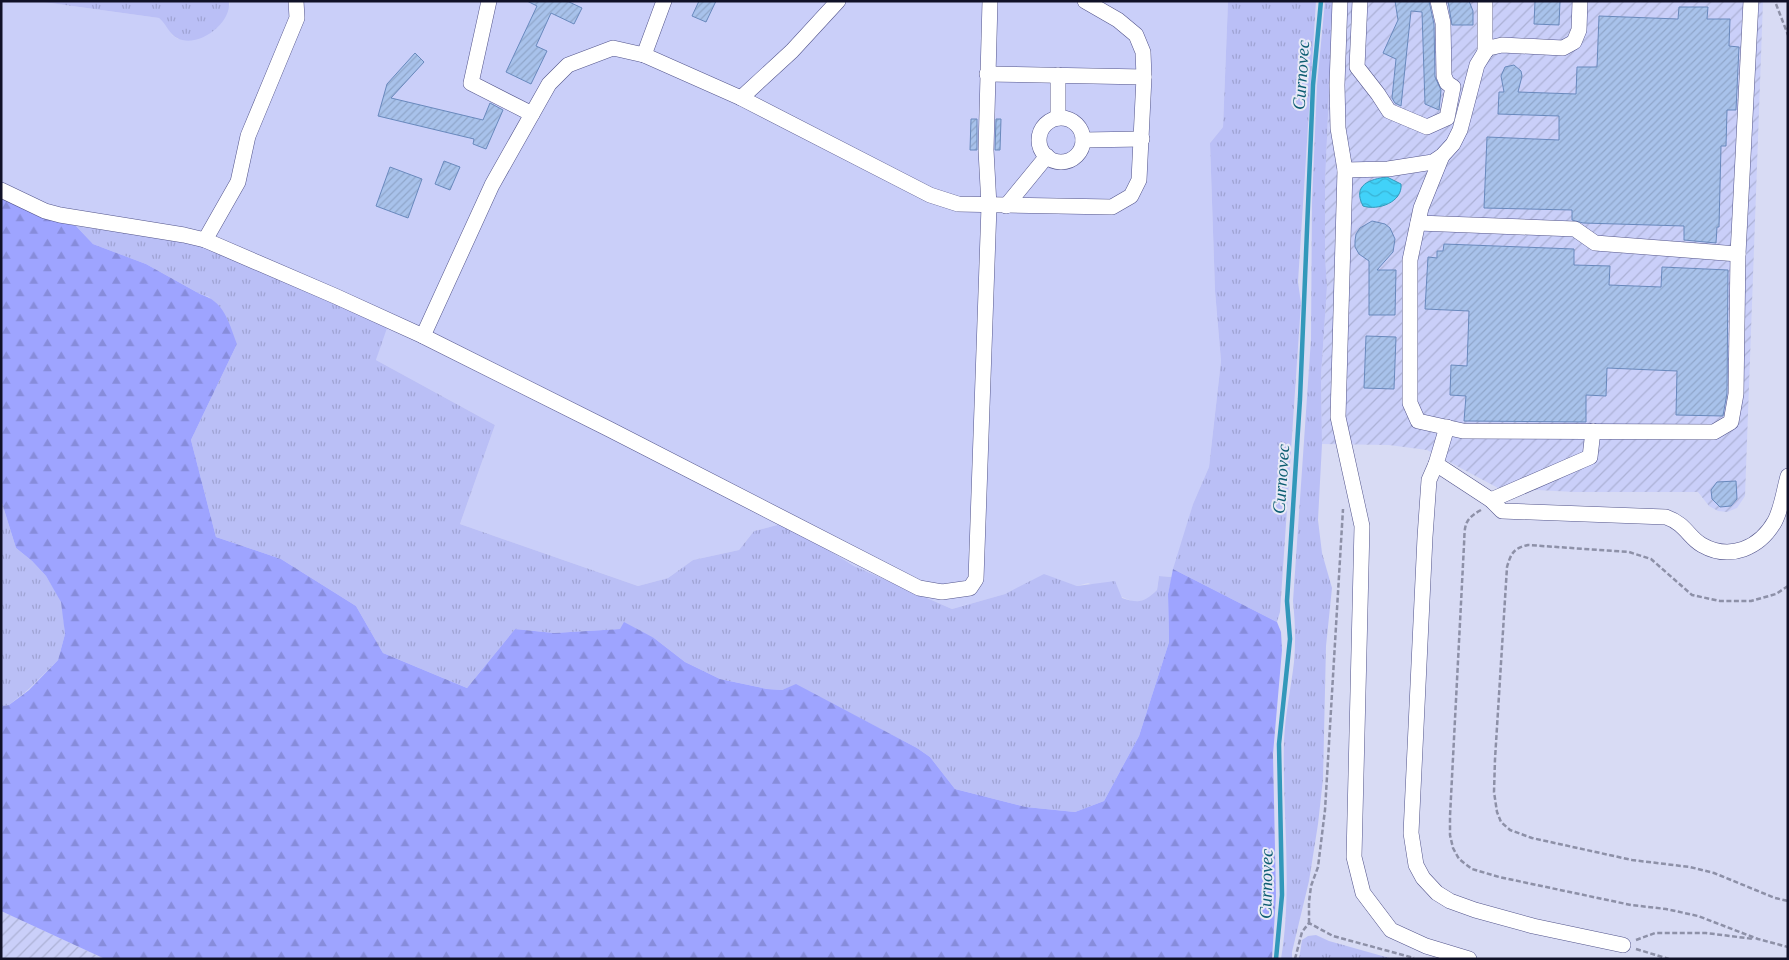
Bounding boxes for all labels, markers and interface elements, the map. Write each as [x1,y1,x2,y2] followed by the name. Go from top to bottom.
[1289,39,1313,111] water label: Curnovec
[1269,443,1293,515] water label: Curnovec
[1255,849,1277,919] water label: Curnovec

